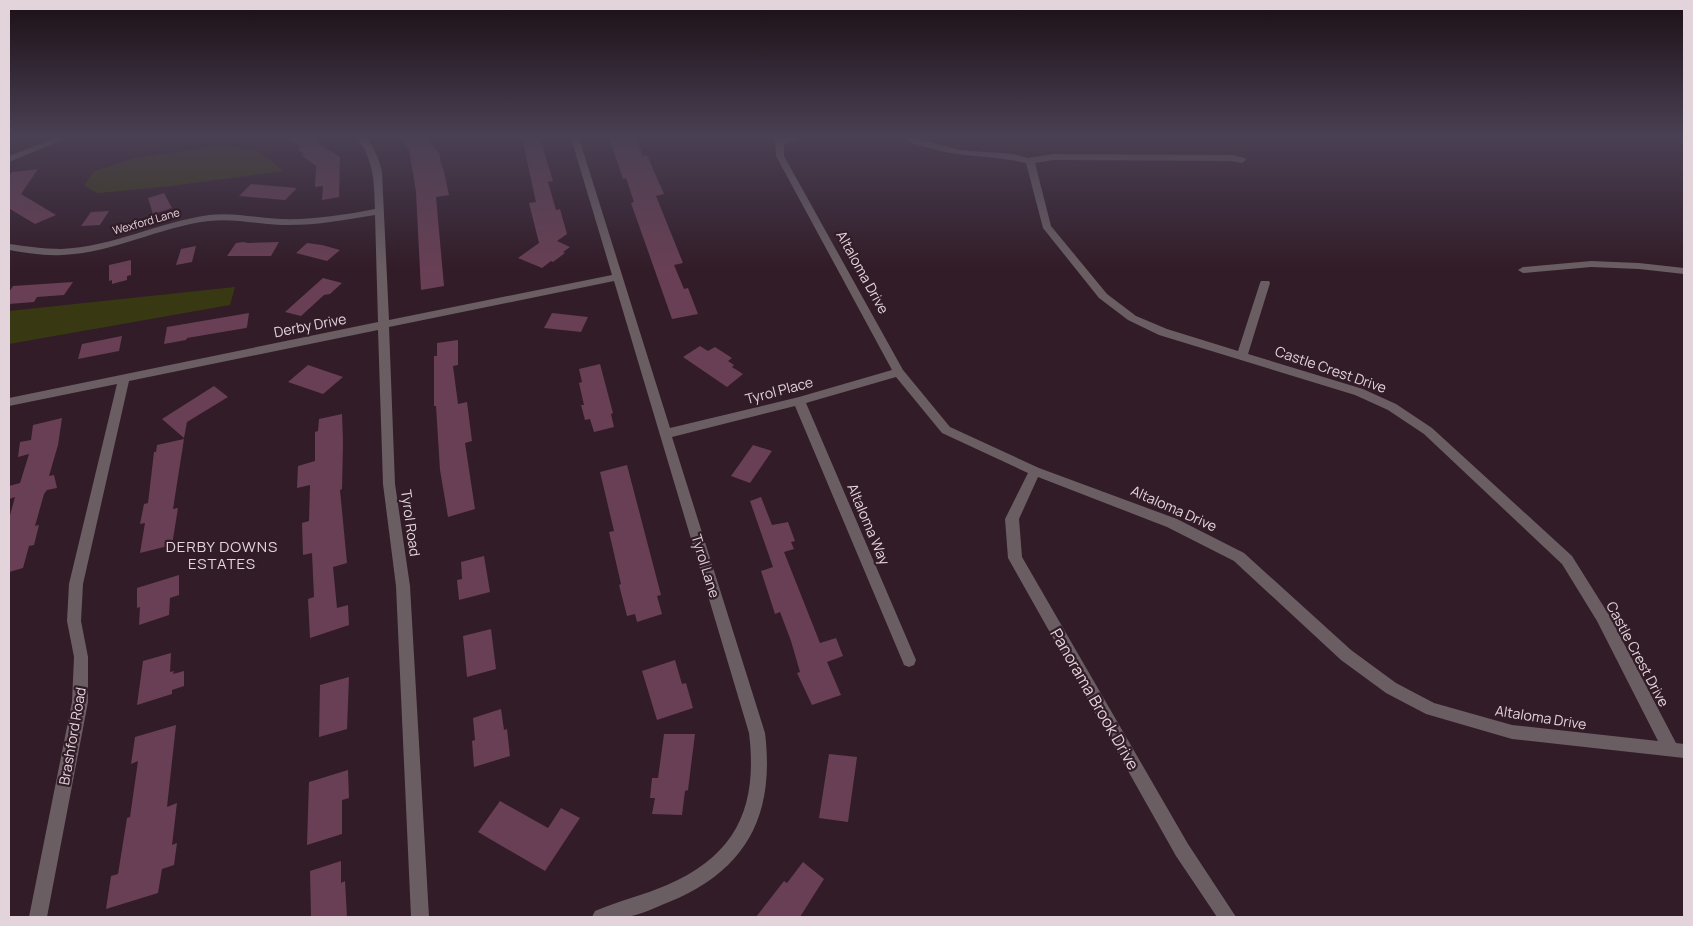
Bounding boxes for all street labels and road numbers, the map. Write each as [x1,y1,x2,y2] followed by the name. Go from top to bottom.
[111,204,182,238] street label: Wexford Lane
[832,227,894,317] street label: Altaloma Drive
[272,309,348,341] street label: Derby Drive
[1273,341,1389,397] street label: Castle Crest Drive
[743,372,815,408] street label: Tyrol Place
[843,480,895,568] street label: Altaloma Way
[1128,481,1220,535] street label: Altaloma Drive
[397,488,425,558] street label: Tyrol Road
[687,532,725,600] street label: Tyrol Lane
[1602,598,1674,710] street label: Castle Crest Drive
[1045,624,1145,774] street label: Panorama Brook Drive
[54,686,90,786] street label: Brashford Road
[1494,700,1588,734] street label: Altaloma Drive

